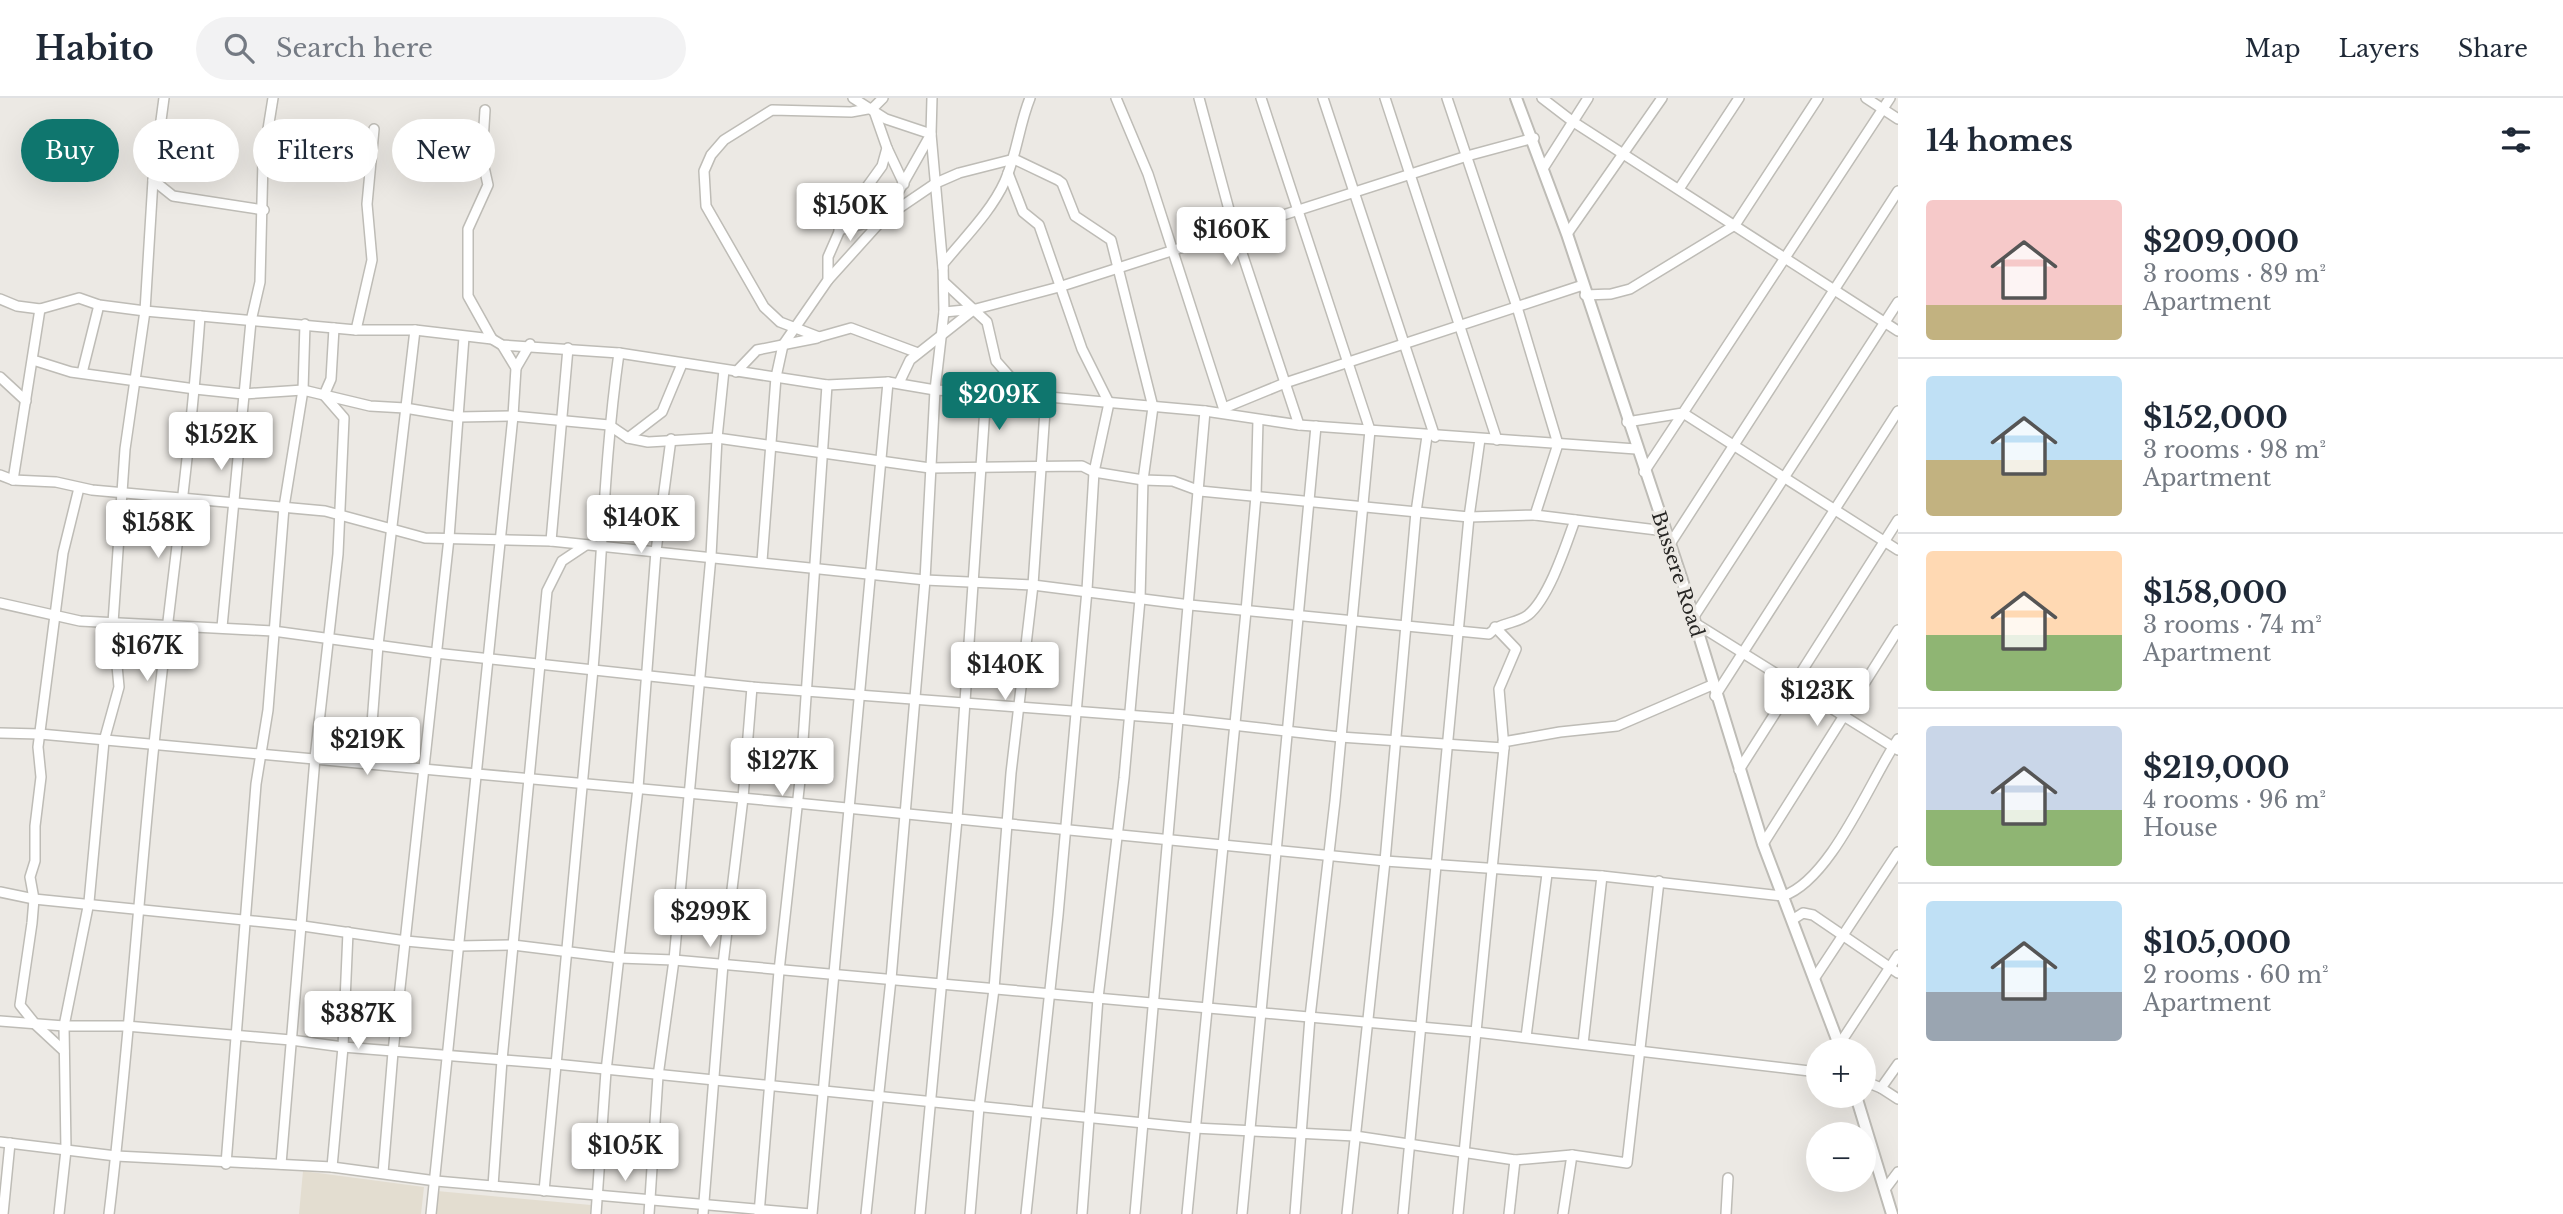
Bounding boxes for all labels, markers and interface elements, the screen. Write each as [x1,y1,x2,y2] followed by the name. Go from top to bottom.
[196,17,686,80] search box
[35,28,154,69] text: Habito
[220,29,258,67] icon: search
[276,32,433,64] text: Search here
[2245,34,2301,63] text: Map
[2339,34,2420,63] text: Layers
[2458,34,2528,63] text: Share
[21,119,119,182] chip: Buy
[133,119,239,182] chip: Rent
[253,119,378,182] chip: Filters
[392,119,495,182] chip: New
[2497,121,2535,159] icon: filters
[1926,122,2073,159] text: 14 homes
[801,184,899,243] pin: $150K
[813,192,887,220] text: $150K
[1182,208,1280,267] pin: $160K
[1193,216,1269,244] text: $160K
[2143,223,2299,260] text: $209,000
[1982,228,2066,312] icon: home
[2143,260,2326,288] text: 3 rooms · 89 m²
[2143,288,2271,316] text: Apartment
[950,372,1048,432] pin: $209K
[958,381,1040,409] text: $209K
[2143,399,2288,436] text: $152,000
[1982,404,2066,488] icon: home
[172,412,270,472] pin: $152K
[185,421,257,449] text: $152K
[2143,436,2326,464] text: 3 rooms · 98 m²
[2143,464,2271,492] text: Apartment
[592,496,690,555] pin: $140K
[109,500,207,560] pin: $158K
[603,504,679,532] text: $140K
[1647,508,1709,640] street label: Bussere Road
[122,509,194,537] text: $158K
[2143,574,2288,611] text: $158,000
[1982,579,2066,663] icon: home
[2143,611,2322,639] text: 3 rooms · 74 m²
[98,624,196,683] pin: $167K
[111,632,183,660] text: $167K
[2143,639,2271,667] text: Apartment
[956,642,1054,702] pin: $140K
[967,651,1043,679] text: $140K
[1768,668,1866,728] pin: $123K
[1780,677,1854,705] text: $123K
[318,718,416,777] pin: $219K
[330,726,404,754] text: $219K
[733,738,831,798] pin: $127K
[747,747,817,775] text: $127K
[2143,749,2290,786] text: $219,000
[1982,754,2066,838] icon: home
[2143,786,2326,814] text: 4 rooms · 96 m²
[2143,814,2218,842] text: House
[661,890,759,949] pin: $299K
[670,898,750,926] text: $299K
[2143,924,2291,961] text: $105,000
[1982,929,2066,1013] icon: home
[2143,961,2329,989] text: 2 rooms · 60 m²
[2143,989,2271,1017] text: Apartment
[309,992,407,1051] pin: $387K
[321,1000,395,1028] text: $387K
[1806,1038,1876,1192] map controls
[1806,1038,1876,1108] button: +
[1806,1122,1876,1192] button: −
[576,1124,674,1183] pin: $105K
[588,1132,662,1160] text: $105K

